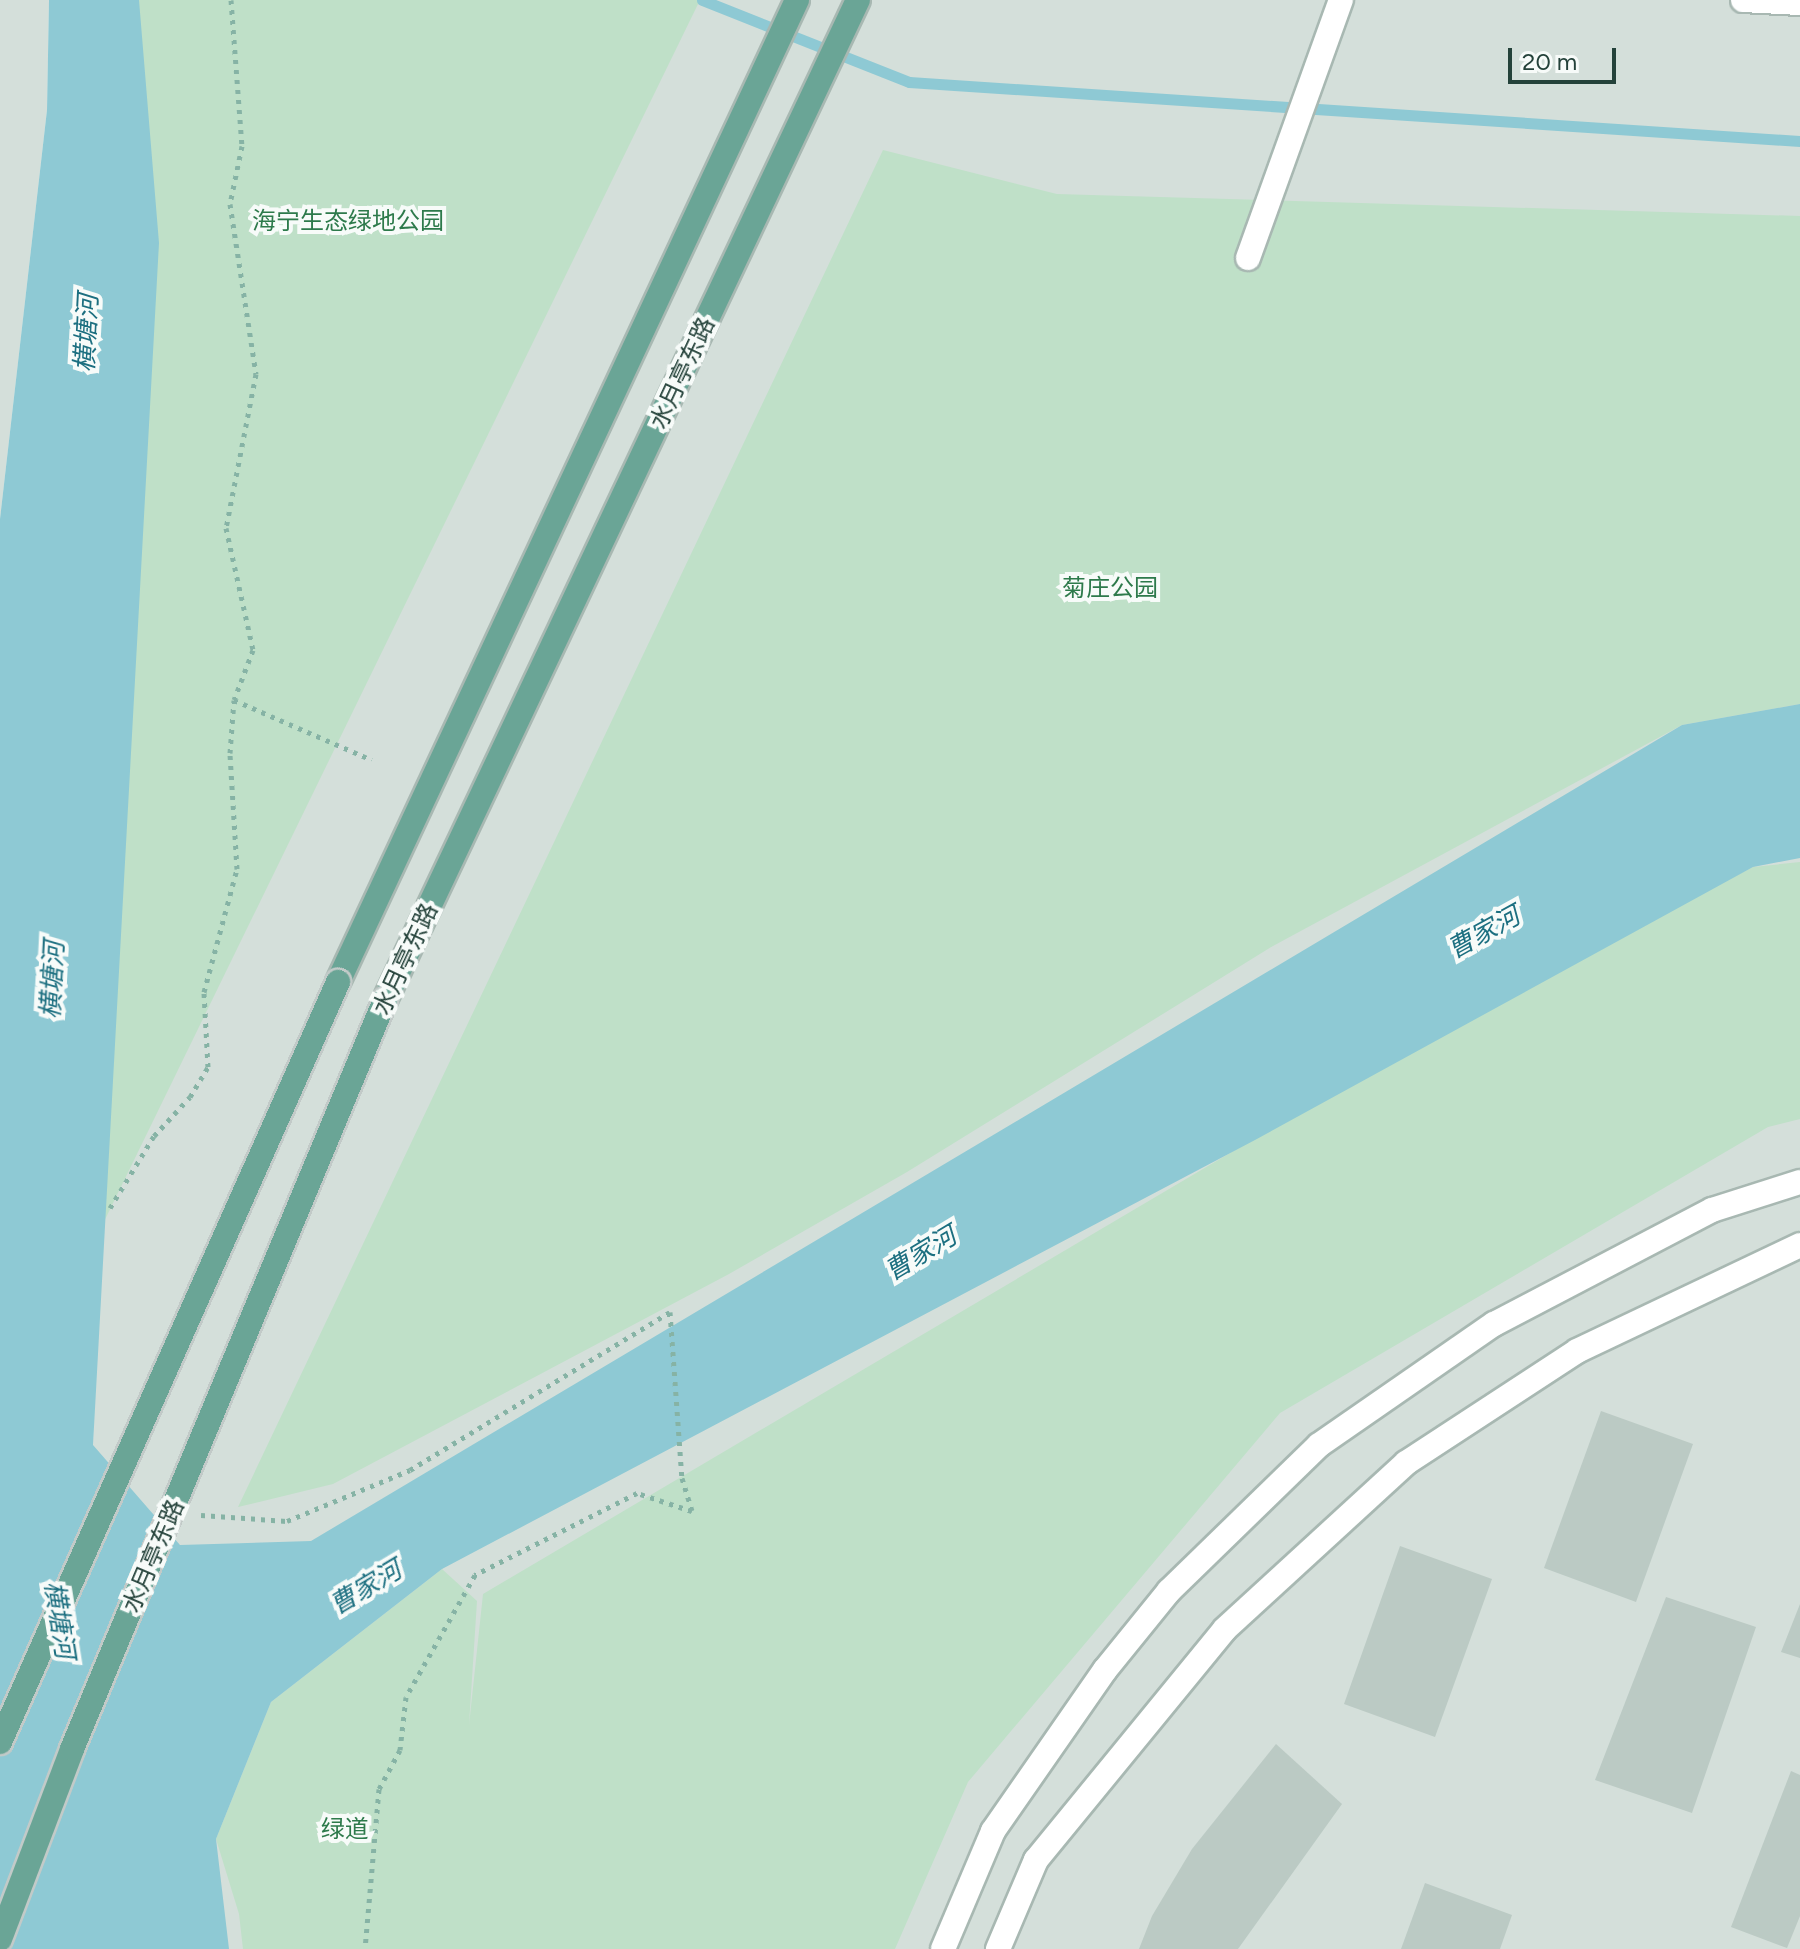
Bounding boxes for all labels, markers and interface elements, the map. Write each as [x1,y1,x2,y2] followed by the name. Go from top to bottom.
[1512,32,1620,82] scale bar
[1522,47,1577,76] text: 20 m
[252,207,444,235] park label: 海宁生态绿地公园
[69,293,105,373] water label: 横塘河
[644,313,720,433] street label: 水月亭东路
[1062,574,1158,602] park label: 菊庄公园
[367,899,443,1019] street label: 水月亭东路
[1442,900,1526,966] water label: 曹家河
[35,940,71,1020] water label: 横塘河
[880,1221,962,1287] water label: 曹家河
[116,1495,190,1617] street label: 水月亭东路
[325,1555,407,1621] water label: 曹家河
[37,1579,81,1661] water label: 横塘河
[321,1815,369,1843] park label: 绿道

